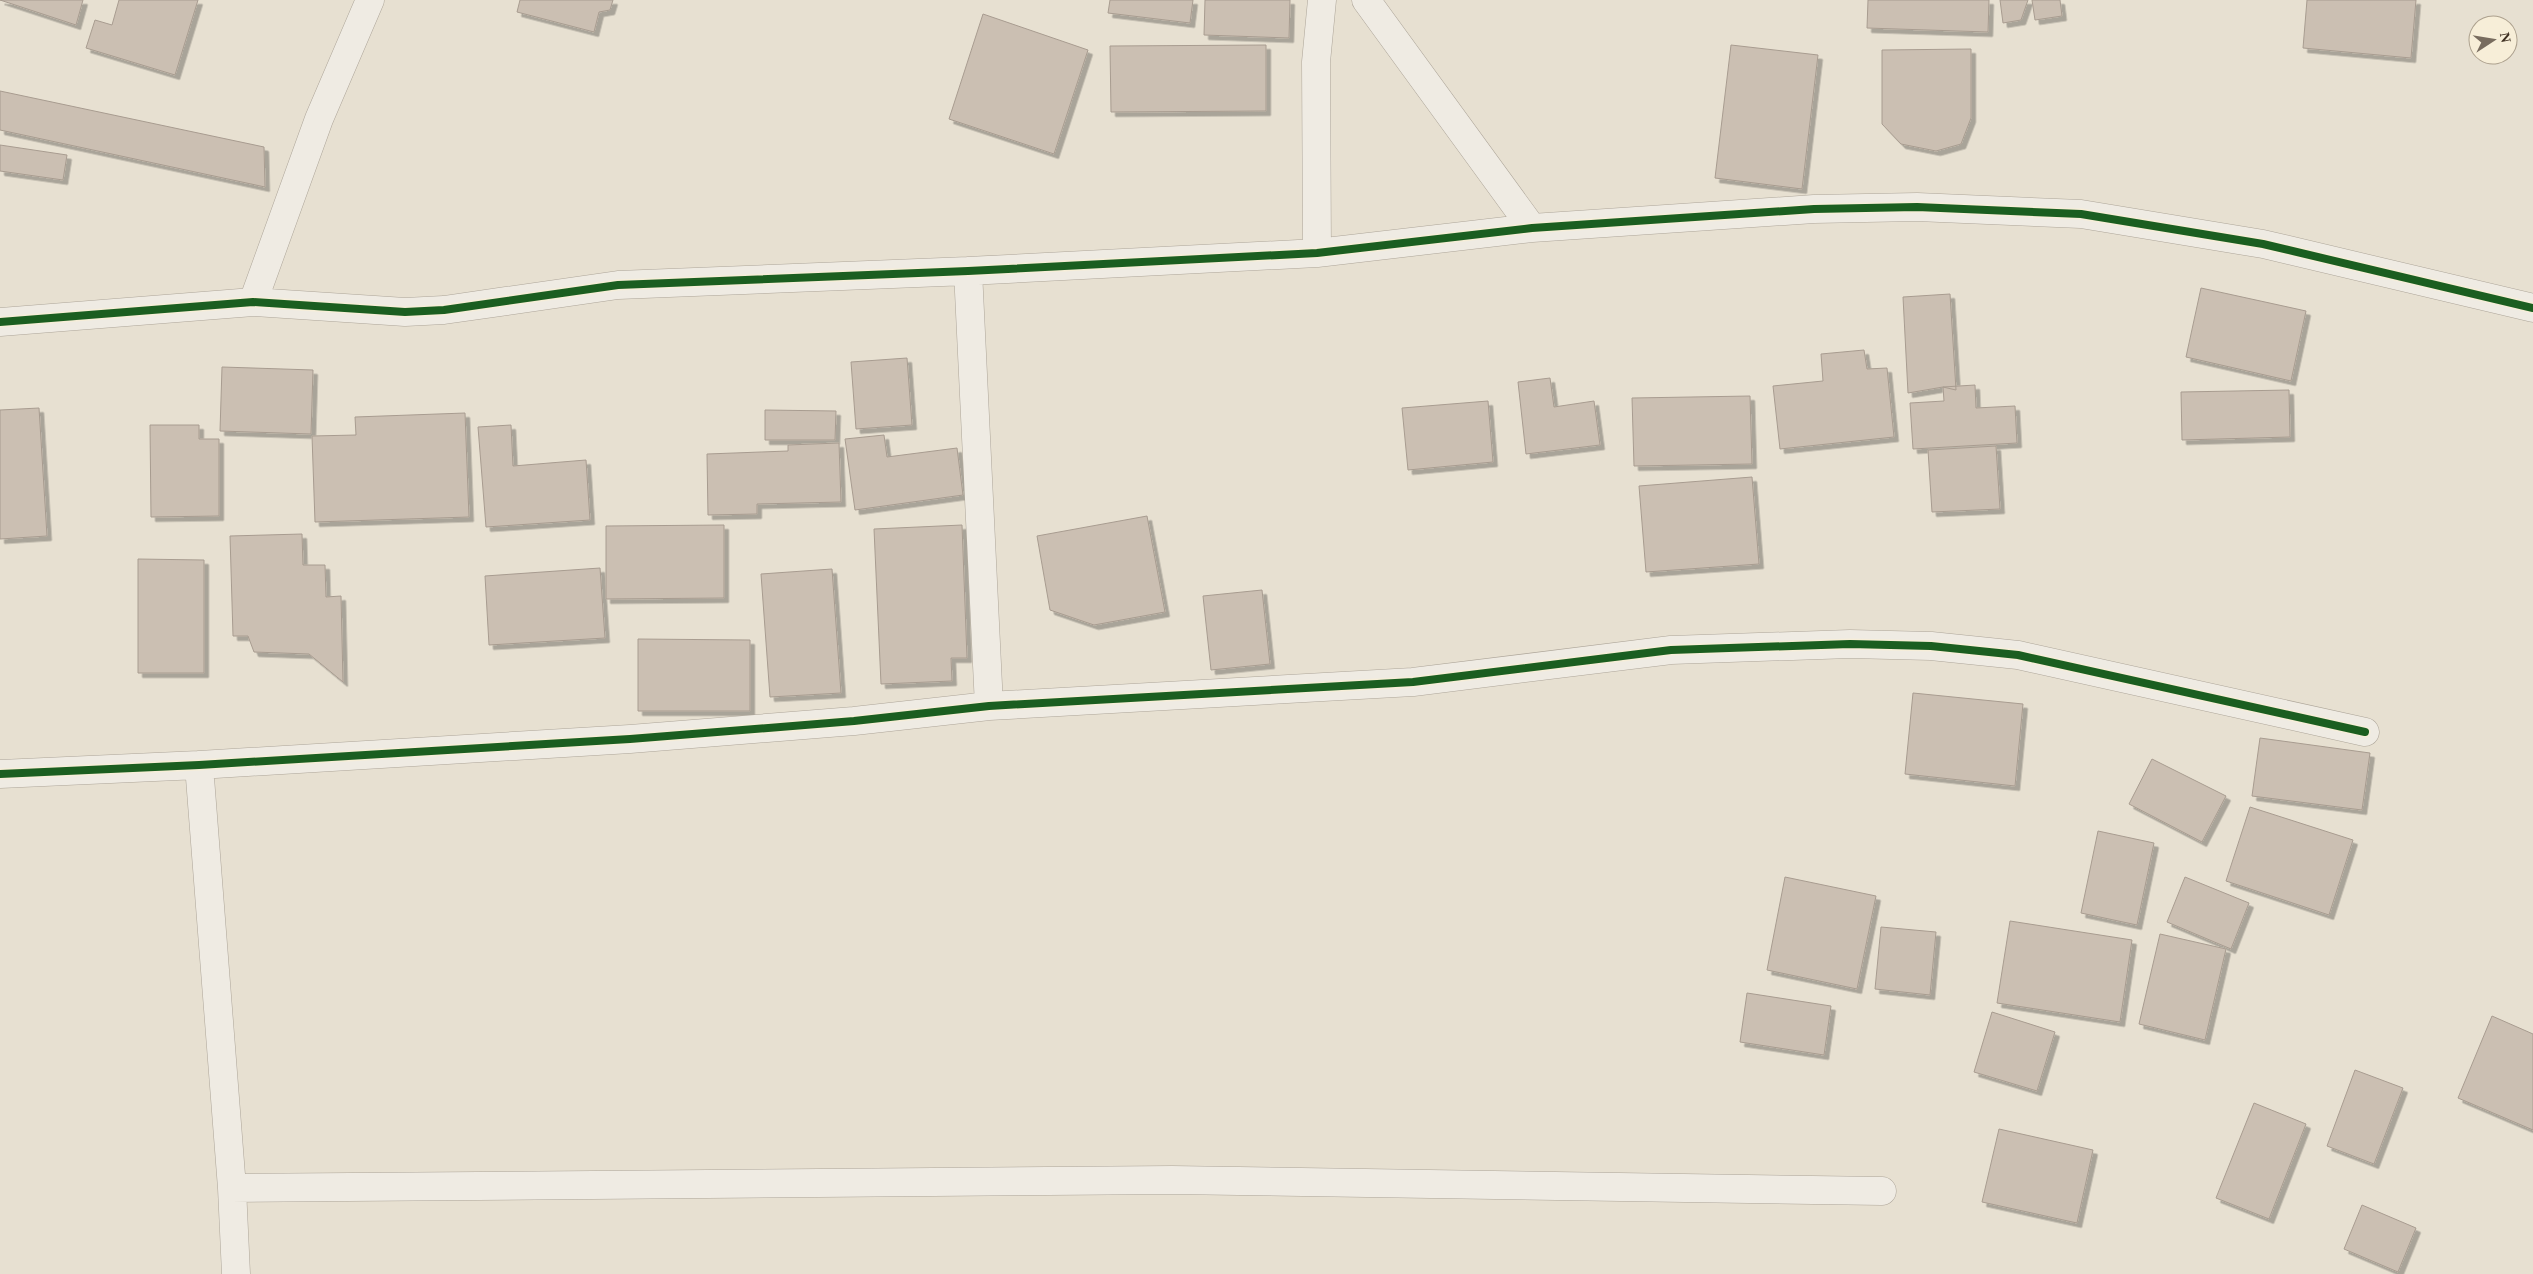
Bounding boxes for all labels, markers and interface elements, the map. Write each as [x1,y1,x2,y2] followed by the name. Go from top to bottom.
[2468,15,2518,65] north arrow
[2497,31,2514,44] text: N

